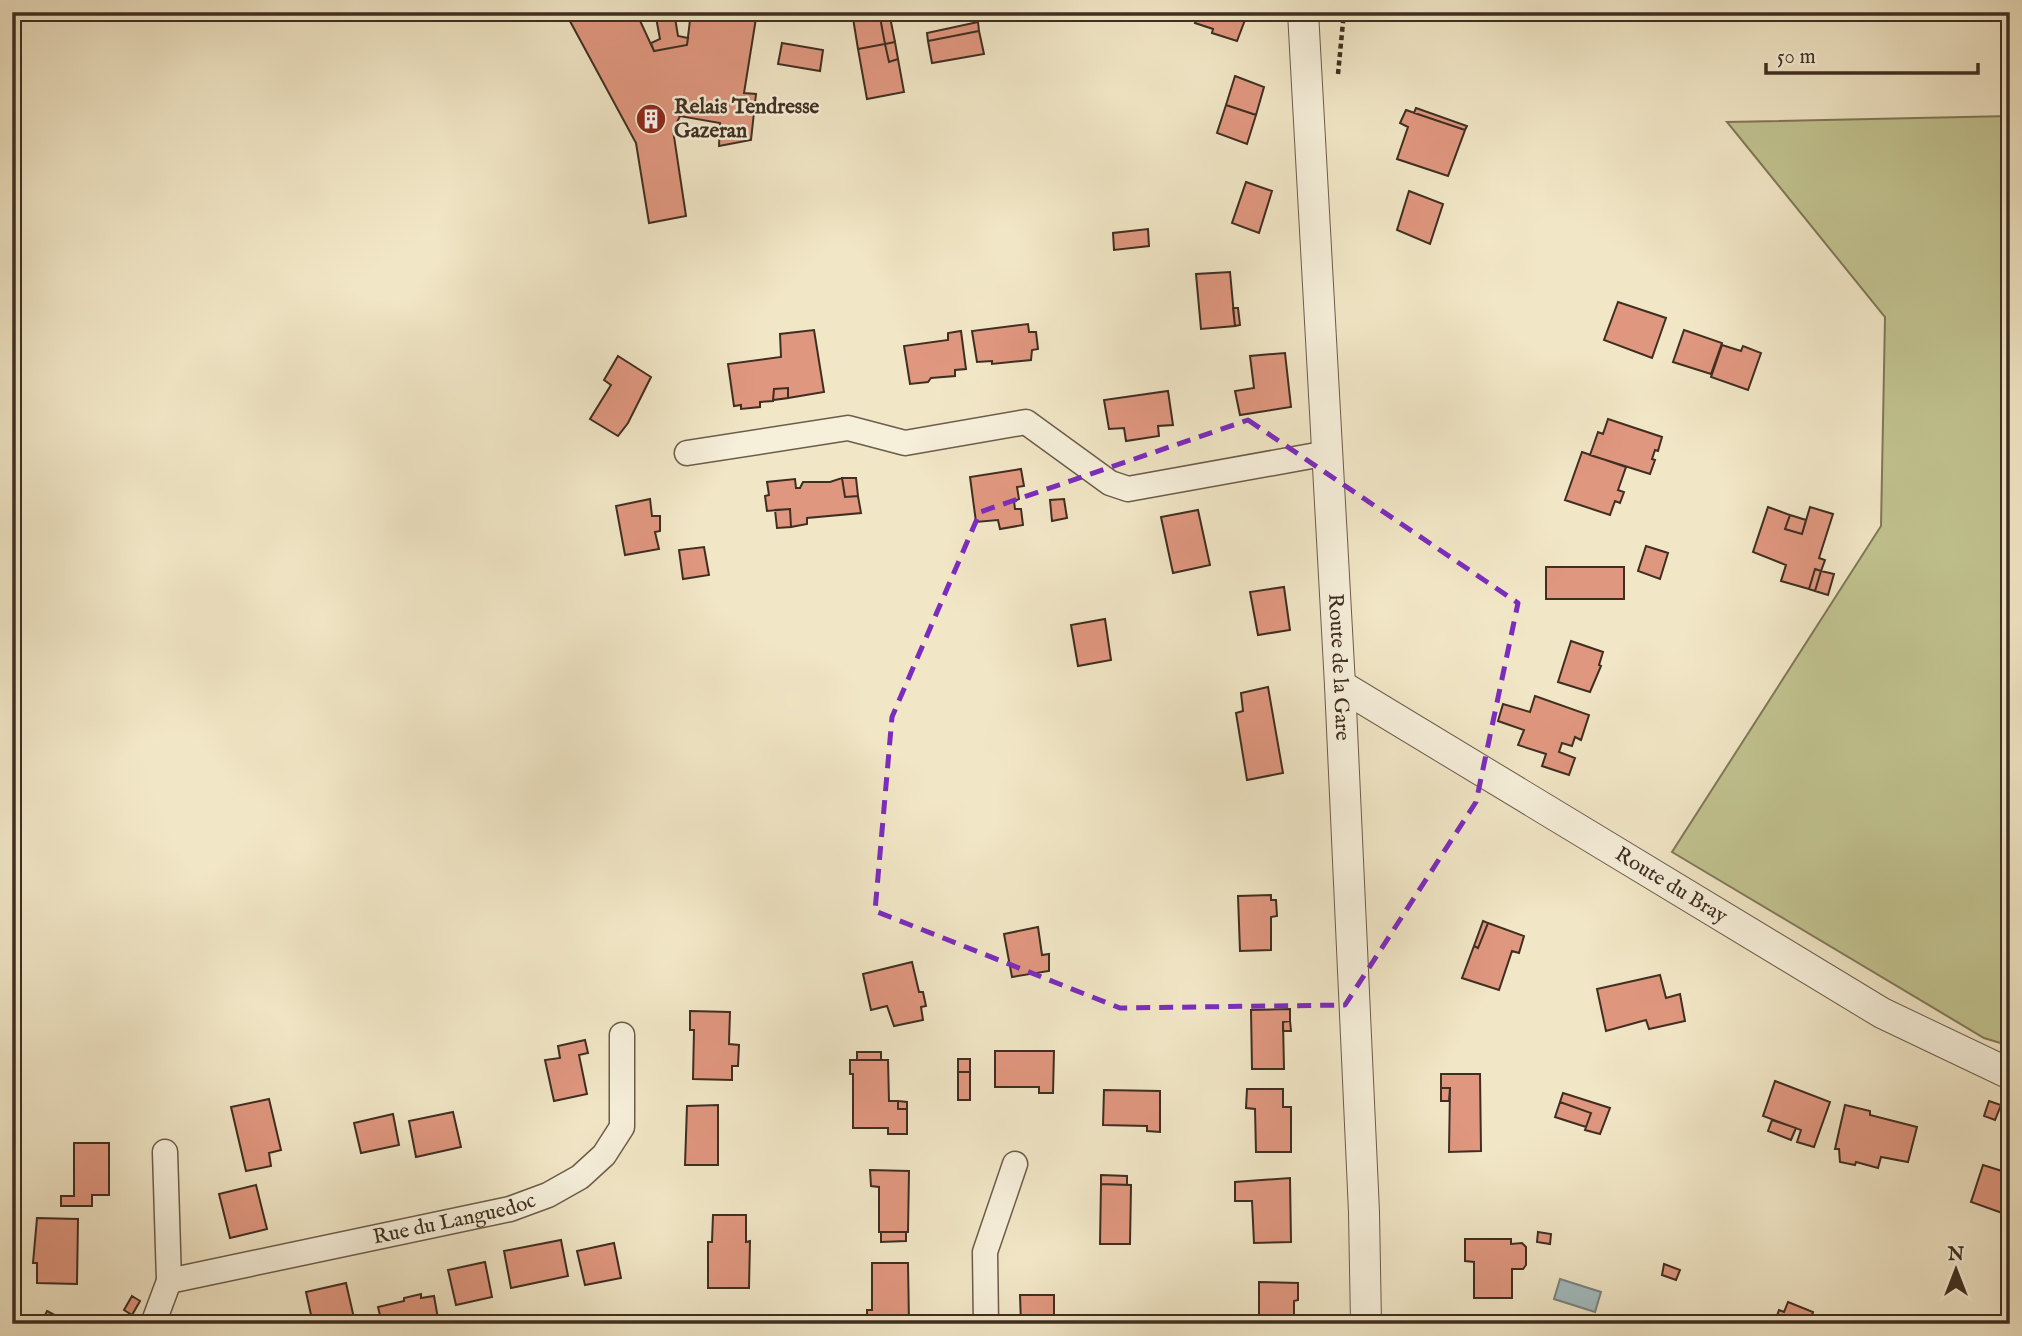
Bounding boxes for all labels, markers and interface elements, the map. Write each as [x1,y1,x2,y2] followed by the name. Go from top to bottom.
[1766,32,1978,76] scale bar
[1777,44,1816,71] text: 50 m
[674,94,820,145] place label: Relais Tendresse Gazeran
[634,102,668,136] building icon: Relais Tendresse Gazeran
[1321,593,1356,742] street label: Route de la Gare
[1610,841,1733,930] street label: Route du Bray
[371,1187,540,1251] street label: Rue du Languedoc
[1920,1234,1990,1304] north arrow
[1947,1243,1965,1267] text: N

